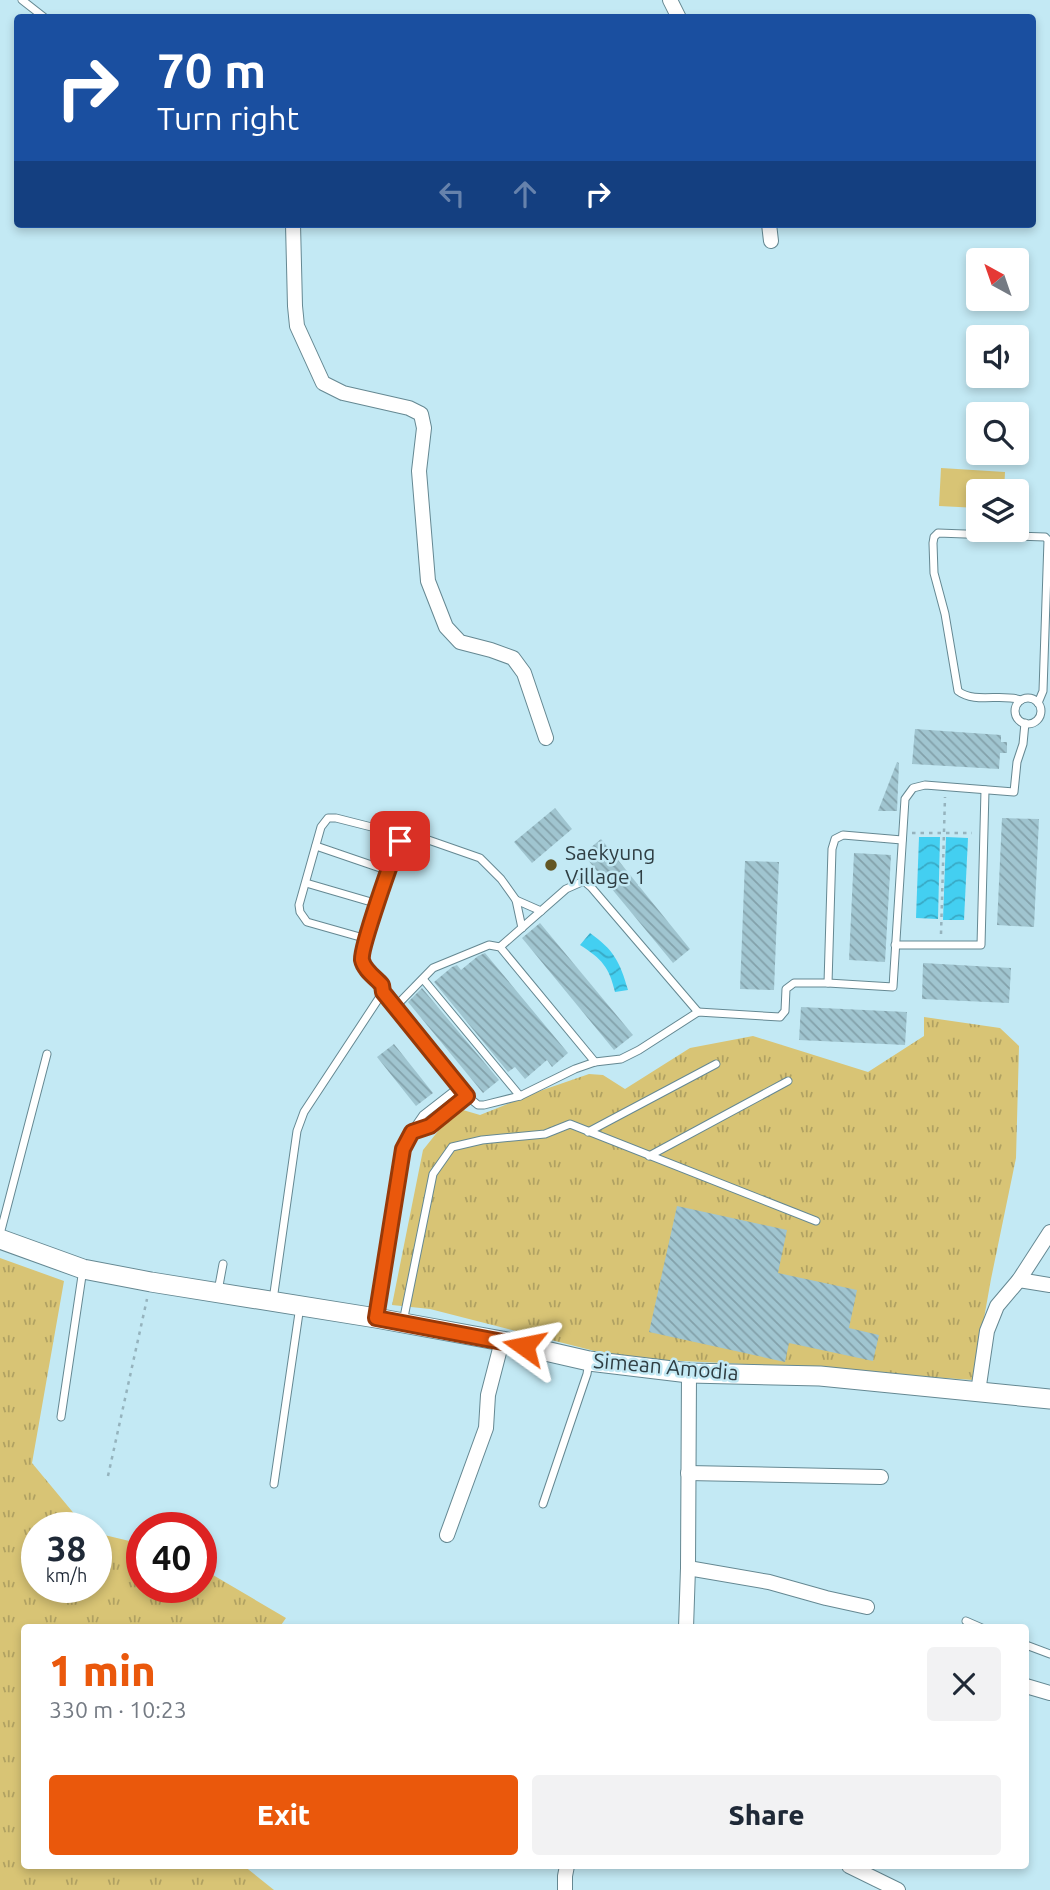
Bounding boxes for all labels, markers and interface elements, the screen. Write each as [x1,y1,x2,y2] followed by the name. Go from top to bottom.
[42,42,133,133] icon: right
[157,42,266,97] text: 70 m
[157,100,299,136] text: Turn right
[433,175,471,213] icon: left
[506,175,544,213] icon: ahead
[579,175,617,213] icon: right
[966,248,1029,312] north arrow
[966,248,1029,542] map controls
[966,325,1029,388] button: sound
[966,402,1029,465] button: search
[966,479,1029,542] button: layers
[370,811,430,871] pin
[381,822,419,860] icon: arrive
[565,840,655,888] place label: Saekyung Village 1
[543,857,559,873] marker: Saekyung Village 1
[487,1309,561,1383] position arrow
[592,1348,740,1384] street label: Simean Amodia
[126,1512,217,1603] speed limit sign: 40
[47,1528,86,1568] text: 38
[46,1565,87,1585] text: km/h
[49,1647,156,1694] text: 1 min
[927,1647,1001,1721] button: close
[49,1697,187,1722] text: 330 m · 10:23
[49,1775,518,1855] button: Exit
[532,1775,1001,1855] button: Share

